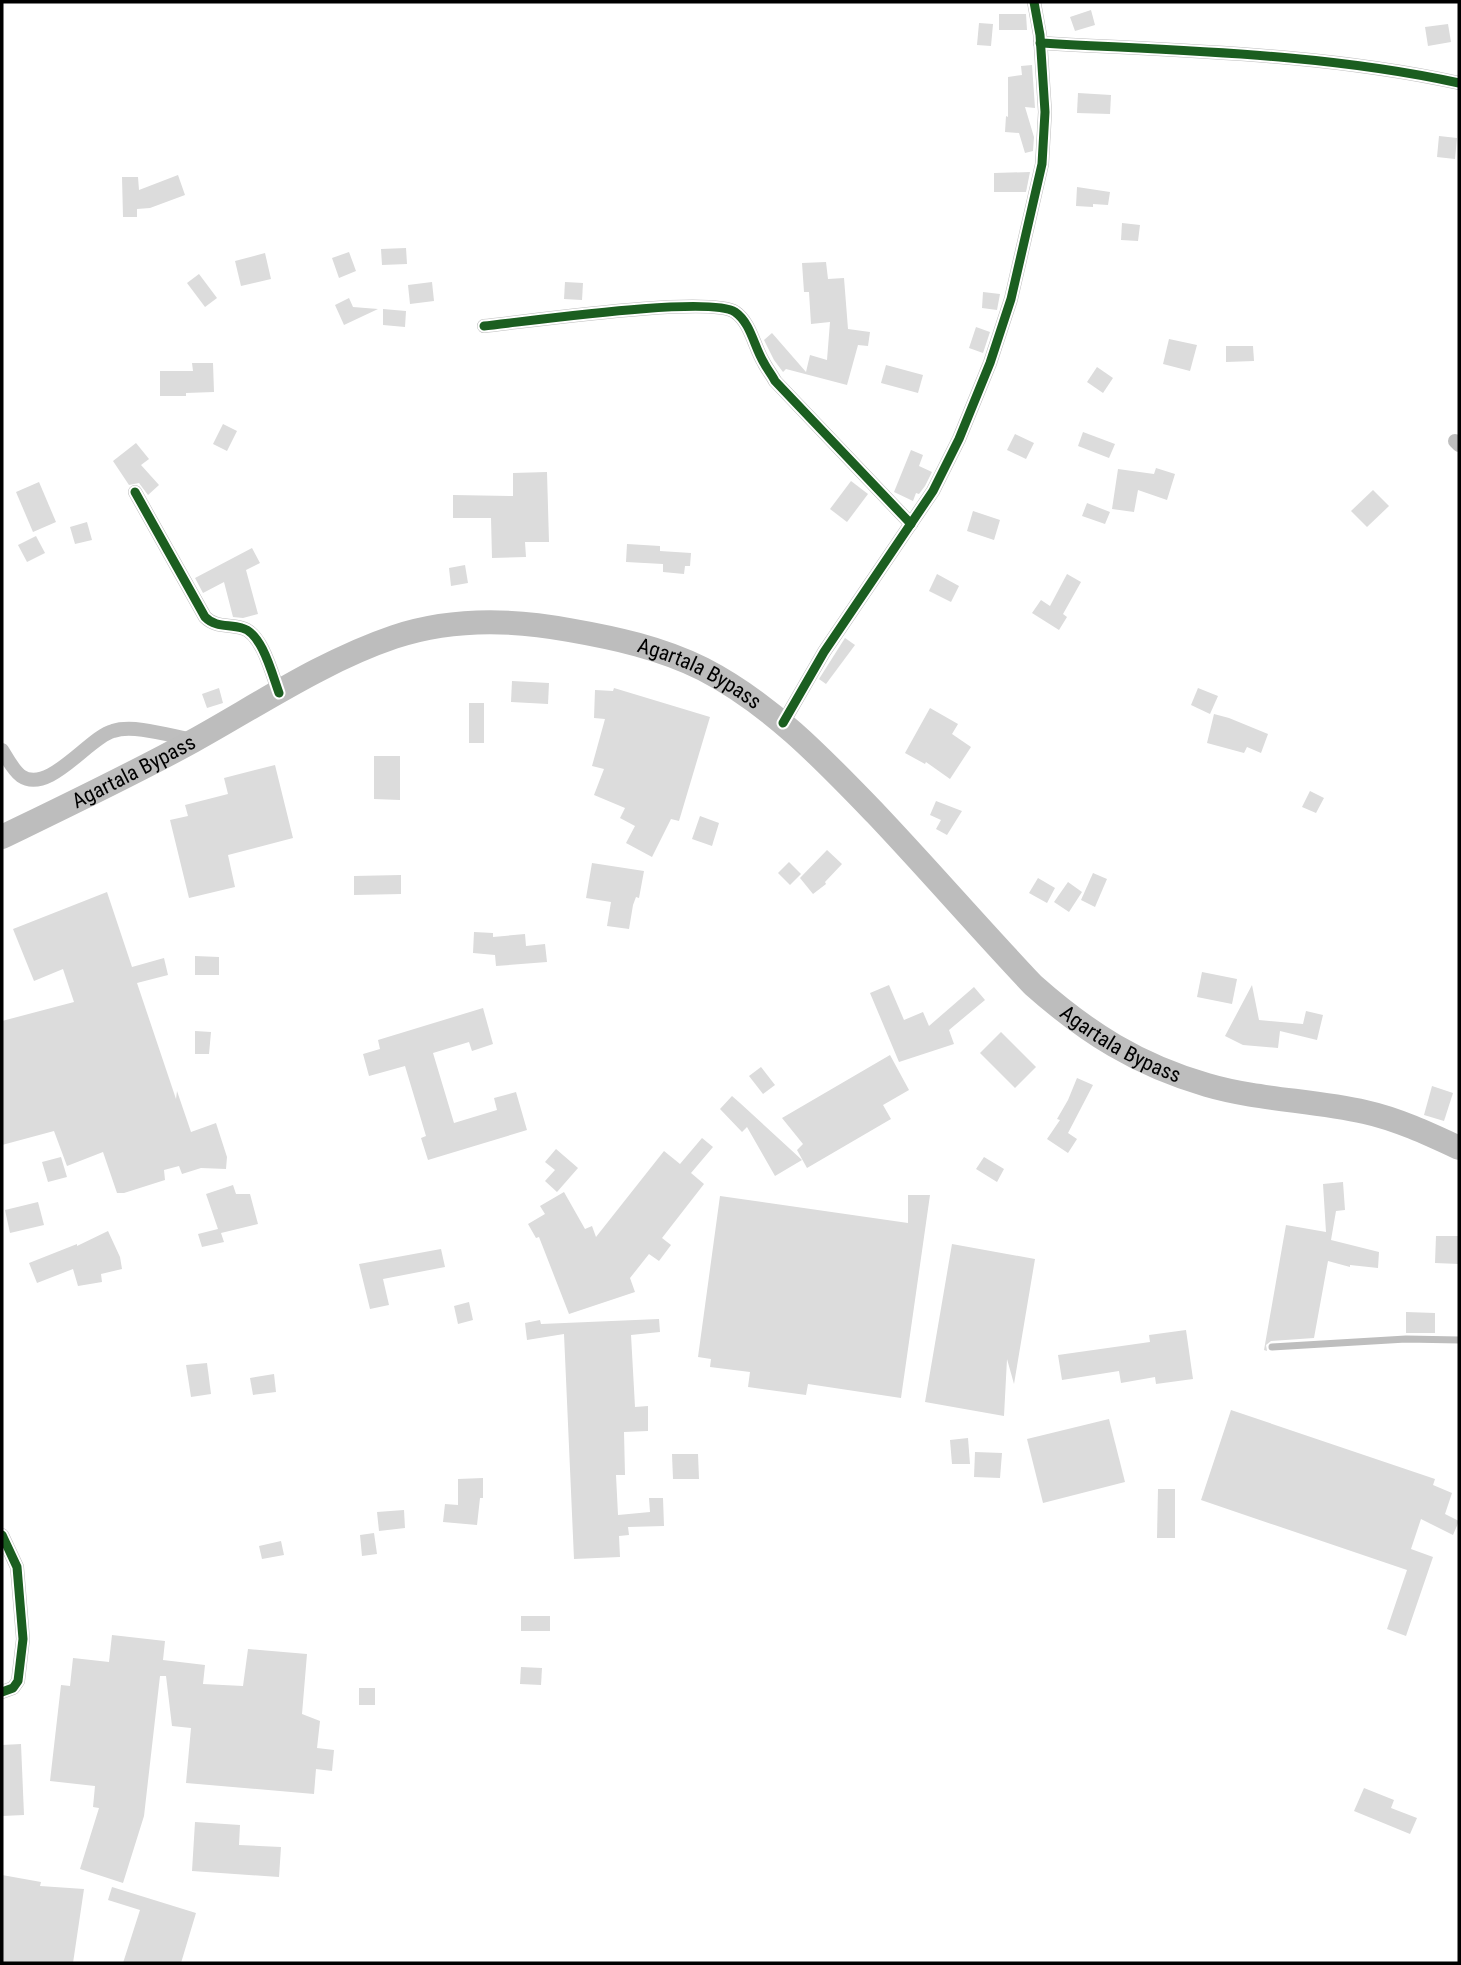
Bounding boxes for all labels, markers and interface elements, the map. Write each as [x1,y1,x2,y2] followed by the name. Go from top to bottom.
[635,633,766,714] street label: Agartala Bypass
[68,730,200,813] street label: Agartala Bypass
[1055,1001,1184,1087] street label: Agartala Bypass

